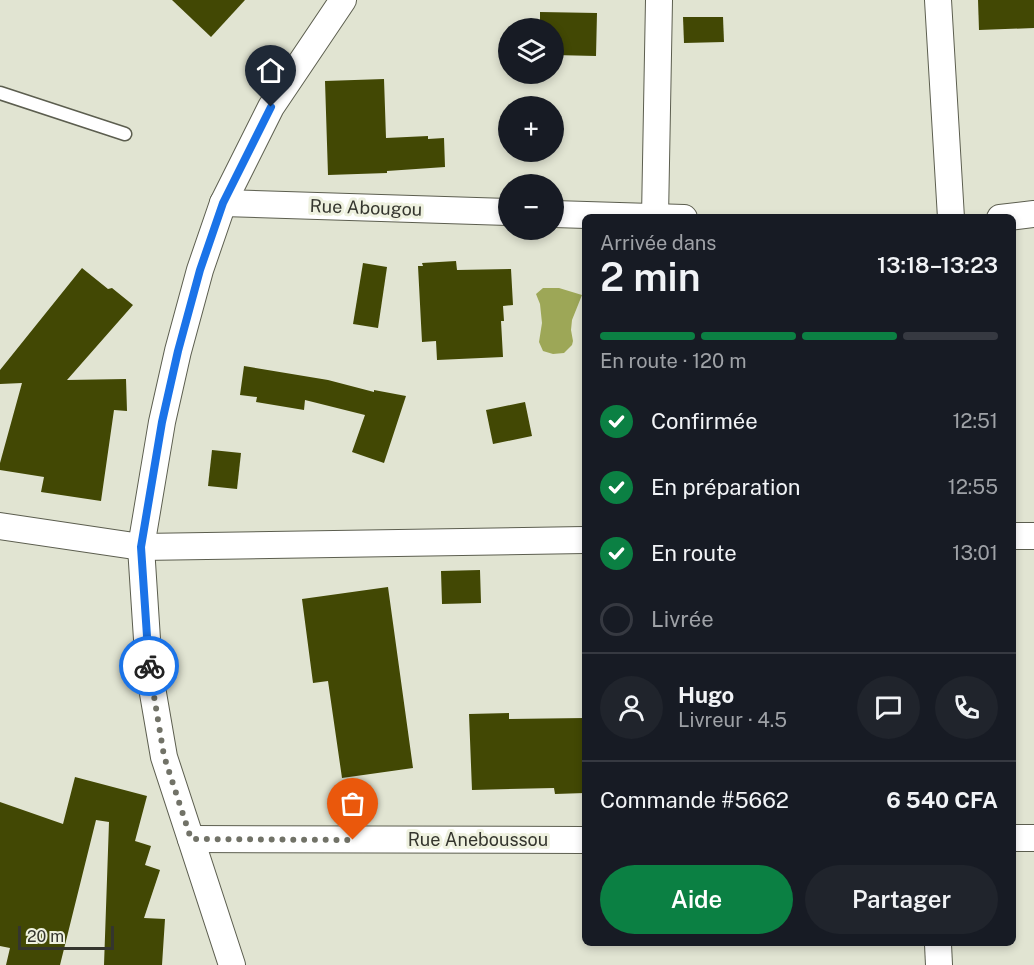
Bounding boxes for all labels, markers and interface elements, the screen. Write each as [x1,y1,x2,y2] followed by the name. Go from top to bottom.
[498,18,564,240] map controls
[498,18,564,84] button: layers
[245,45,296,107] pin
[254,54,287,87] icon: home
[498,96,564,162] button: +
[498,174,564,240] button: −
[309,195,423,220] street label: Rue Abougou
[600,231,716,255] text: Arrivée dans
[877,252,998,278] text: 13:18–13:23
[600,254,701,300] text: 2 min
[600,349,746,373] text: En route · 120 m
[600,405,633,438] icon: check
[651,408,758,434] text: Confirmée
[952,409,998,433] text: 12:51
[600,471,633,504] icon: check
[651,474,801,500] text: En préparation
[948,475,998,499] text: 12:55
[600,537,633,570] icon: check
[651,540,737,566] text: En route
[952,541,998,565] text: 13:01
[651,606,714,632] text: Livrée
[119,636,179,696] courier
[133,650,166,683] icon: bike
[600,676,663,739] button: person
[857,676,920,739] button: chat
[935,676,998,739] button: phone
[678,682,734,708] text: Hugo
[678,708,787,732] text: Livreur · 4.5
[327,778,378,840] pin
[336,787,369,820] icon: bag
[600,787,789,813] text: Commande #5662
[886,787,998,813] text: 6 540 CFA
[408,829,548,850] street label: Rue Aneboussou
[600,865,793,934] button: Aide
[805,865,998,934] button: Partager
[18,923,114,950] scale bar
[27,927,64,946] text: 20 m

